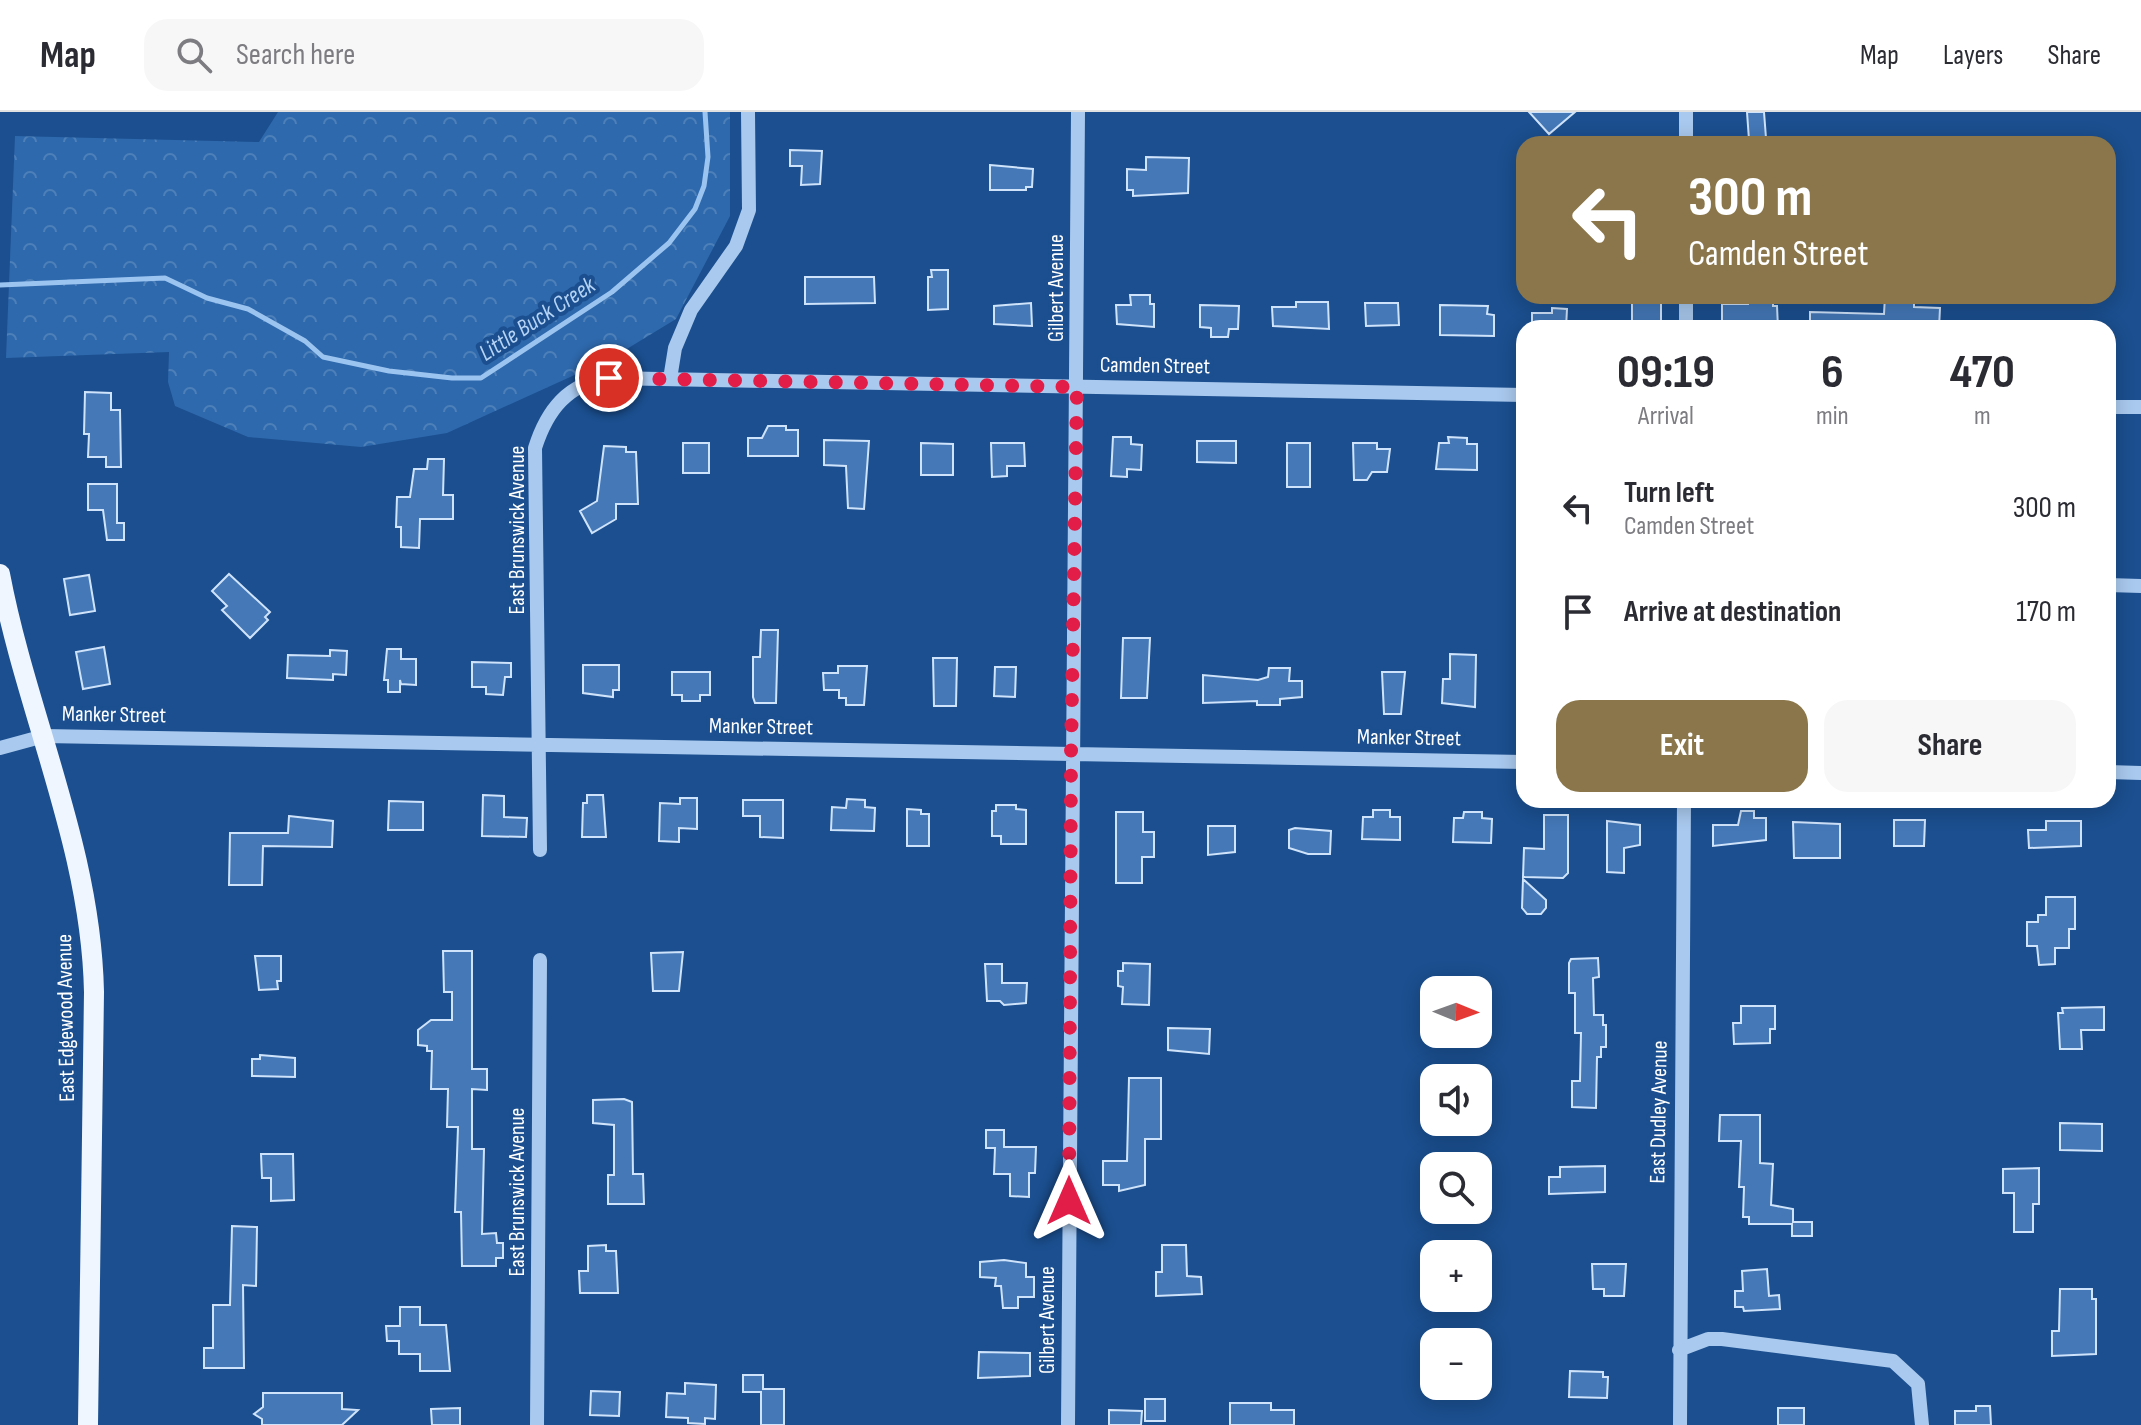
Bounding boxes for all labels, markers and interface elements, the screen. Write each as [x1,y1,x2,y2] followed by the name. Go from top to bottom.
[144,19,704,91] search box
[40,33,96,78] text: Map
[172,33,216,77] icon: search
[236,37,355,73] text: Search here
[1860,39,1899,72] text: Map
[1943,39,2003,72] text: Layers
[2047,39,2101,72] text: Share
[1688,165,1812,232] text: 300 m
[1556,168,1660,272] icon: left
[1688,233,1868,276] text: Camden Street
[1043,234,1070,342] street label: Gilbert Avenue
[473,270,601,367] water label: Little Buck Creek
[575,344,643,412] pin
[1617,344,1715,401] text: 09:19
[1821,344,1844,401] text: 6
[1950,344,2015,401] text: 470
[1100,352,1211,380] street label: Camden Street
[587,356,631,400] icon: arrive
[1638,401,1694,432] text: Arrival
[1816,401,1849,432] text: min
[1974,401,1991,432] text: m
[504,446,531,614] street label: East Brunswick Avenue
[1624,475,1714,511] text: Turn left
[1556,486,1600,530] icon: left
[2013,490,2076,526] text: 300 m
[1624,511,1754,542] text: Camden Street
[1556,590,1600,634] icon: arrive
[1624,594,1841,630] text: Arrive at destination
[2016,594,2076,630] text: 170 m
[1556,700,1808,792] button: Exit
[1824,700,2076,792] button: Share
[62,701,167,729] street label: Manker Street
[709,713,814,741] street label: Manker Street
[1357,724,1462,752] street label: Manker Street
[51,934,81,1102] street label: East Edgewood Avenue
[1420,976,1492,1048] north arrow
[1420,976,1492,1400] map controls
[1644,1040,1674,1184] street label: East Dudley Avenue
[1420,1064,1492,1136] button: sound
[504,1108,531,1276] street label: East Brunswick Avenue
[1420,1152,1492,1224] button: search
[1027,1159,1111,1243] position arrow
[1420,1240,1492,1312] button: +
[1034,1266,1061,1374] street label: Gilbert Avenue
[1420,1328,1492,1400] button: −

